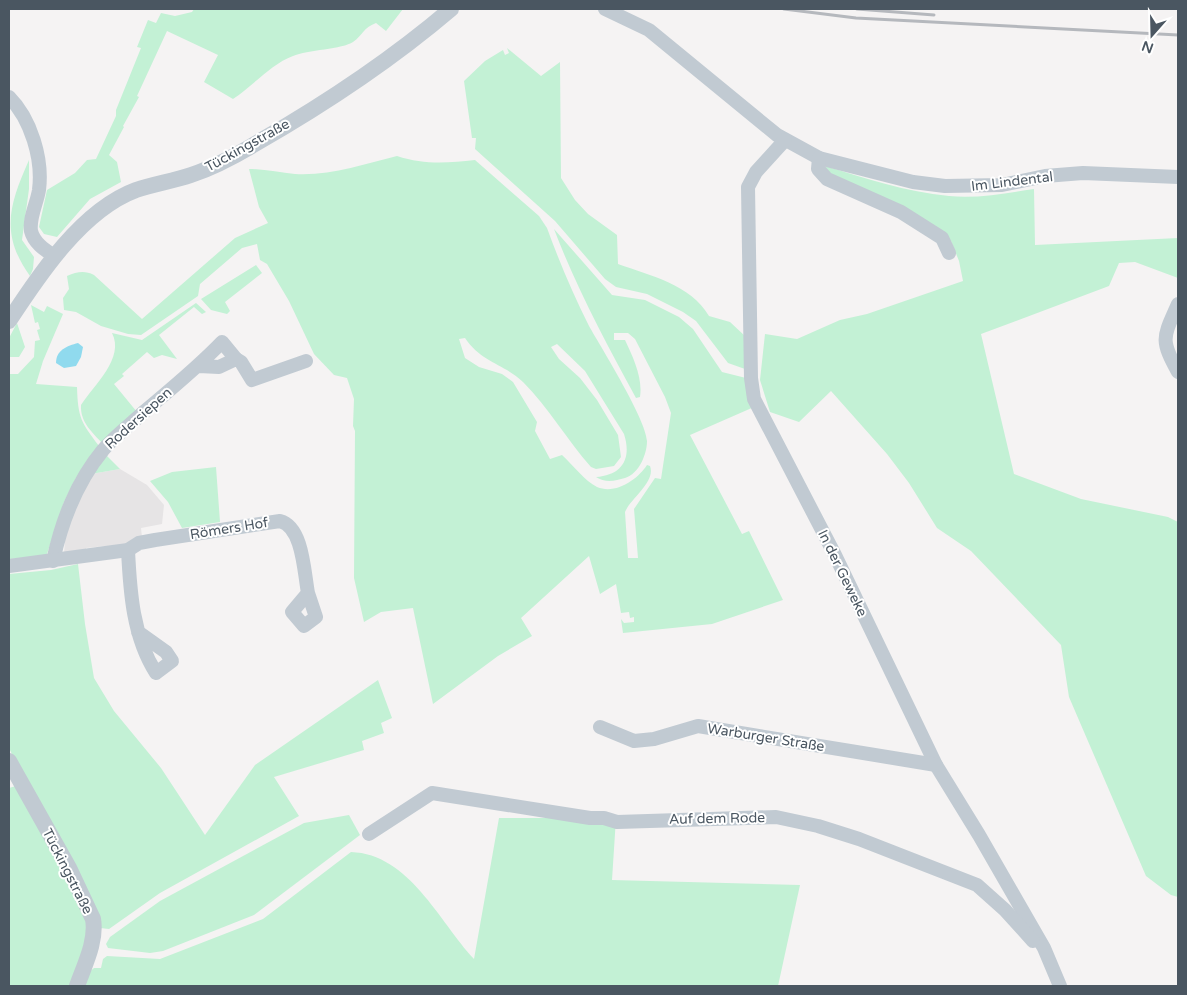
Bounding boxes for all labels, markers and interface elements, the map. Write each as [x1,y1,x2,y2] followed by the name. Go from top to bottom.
[1127,10,1177,60] north arrow
[1140,37,1156,57] text: N
[202,115,292,176] street label: Tückingstraße
[970,168,1054,195] street label: Im Lindental
[101,384,175,453] street label: Rodersiepen
[189,514,270,543] street label: Römers Hof
[814,527,871,620] street label: In der Geweke
[706,720,826,755] street label: Warburger Straße
[669,809,765,828] street label: Auf dem Rode
[39,826,96,917] street label: Tückingstraße

